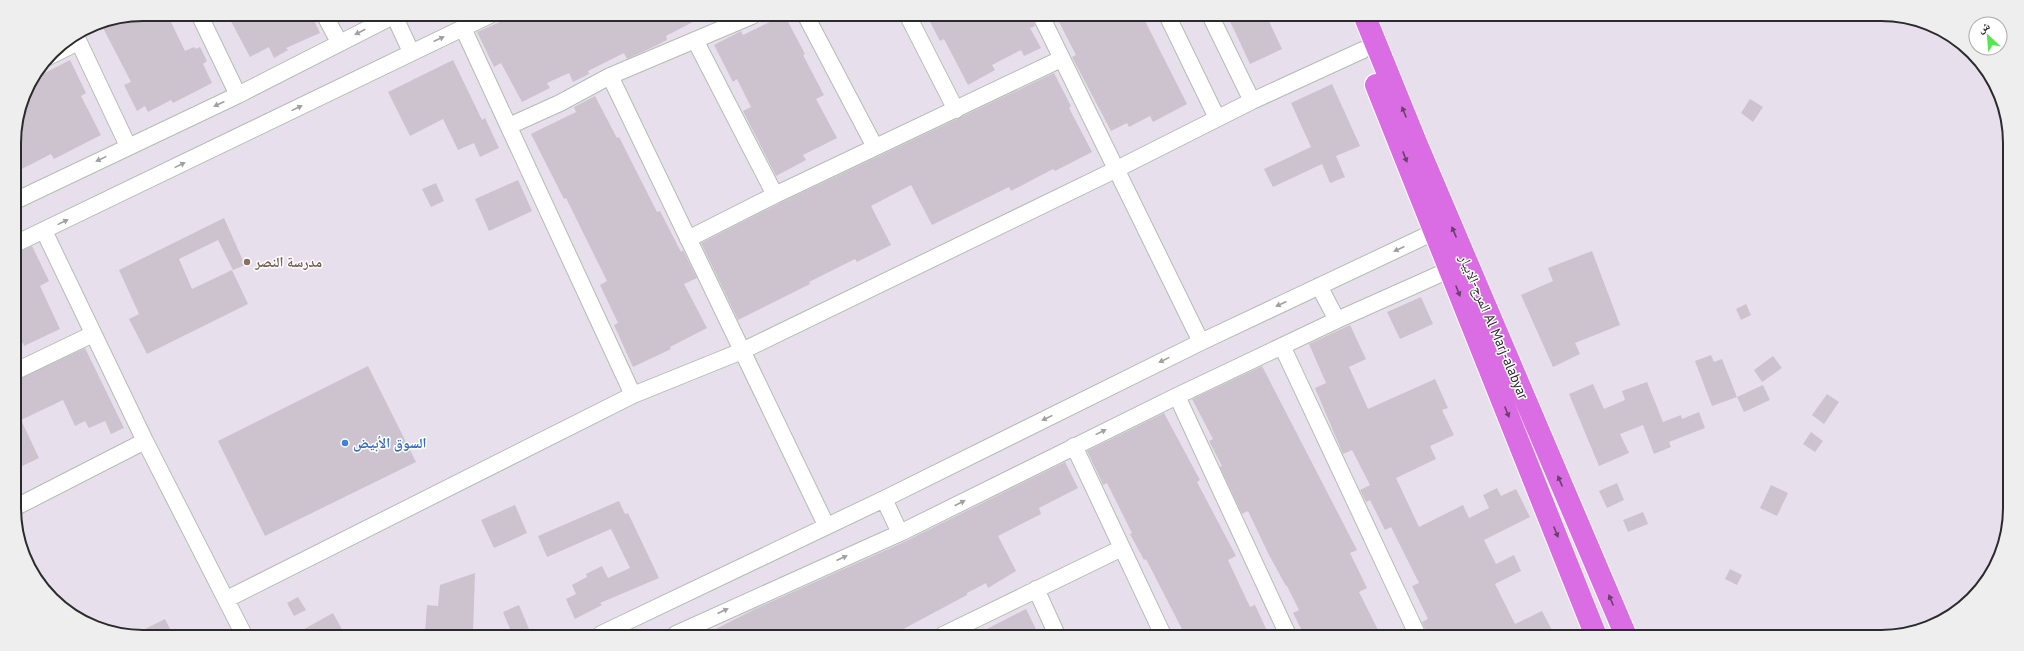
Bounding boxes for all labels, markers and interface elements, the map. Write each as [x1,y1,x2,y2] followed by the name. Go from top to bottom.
[1968,16,2008,56] north arrow
[1975,18,1993,37] text: ش
[354,29,365,35] one-way arrow
[433,36,445,42] one-way arrow
[213,101,225,107] one-way arrow
[291,105,303,111] one-way arrow
[1400,106,1406,118] one-way arrow
[1402,152,1408,164] one-way arrow
[96,156,107,162] one-way arrow
[174,162,186,168] one-way arrow
[57,219,69,225] one-way arrow
[1451,227,1457,238] one-way arrow
[1393,246,1404,252] one-way arrow
[1454,251,1533,402] street label: المرج-الابيار Al Marj-alabyar
[254,253,322,271] place label: مدرسة النصر
[242,257,252,267] marker: مدرسة النصر
[1455,286,1461,297] one-way arrow
[1275,301,1287,307] one-way arrow
[1158,357,1170,363] one-way arrow
[1505,406,1511,418] one-way arrow
[1042,415,1053,421] one-way arrow
[1095,429,1107,435] one-way arrow
[353,434,426,452] place label: السوق الأبيض
[340,438,350,448] marker: السوق الأبيض
[1556,474,1562,486] one-way arrow
[954,500,965,506] one-way arrow
[1553,527,1559,539] one-way arrow
[837,555,849,561] one-way arrow
[1607,594,1613,606] one-way arrow
[718,608,729,614] one-way arrow

